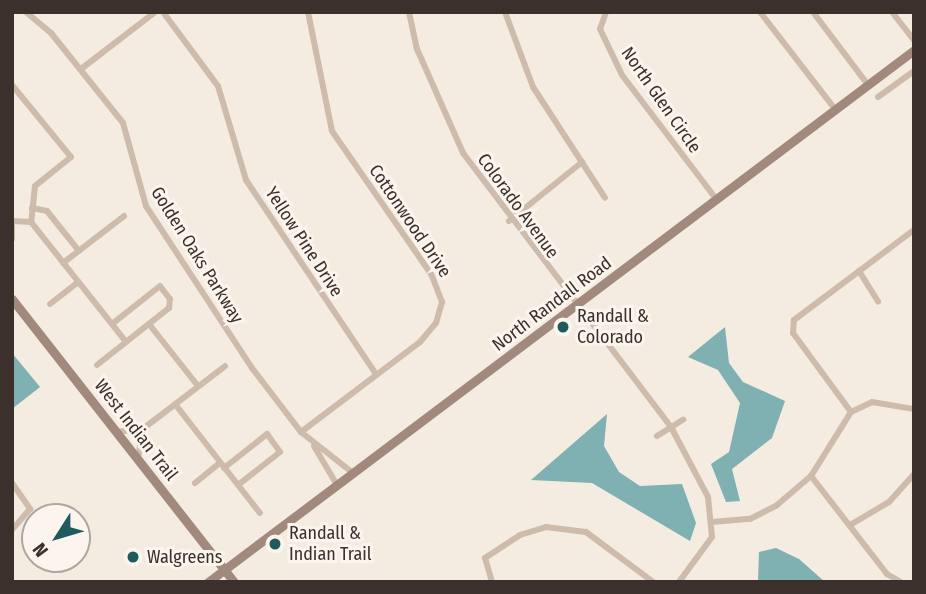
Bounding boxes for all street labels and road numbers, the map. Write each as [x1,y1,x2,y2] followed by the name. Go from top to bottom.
[616,43,706,157] street label: North Glen Circle
[473,149,563,263] street label: Colorado Avenue
[364,160,456,282] street label: Cottonwood Drive
[146,183,248,327] street label: Golden Oaks Parkway
[261,183,347,301] street label: Yellow Pine Drive
[488,252,616,356] street label: North Randall Road
[90,375,182,485] street label: West Indian Trail

